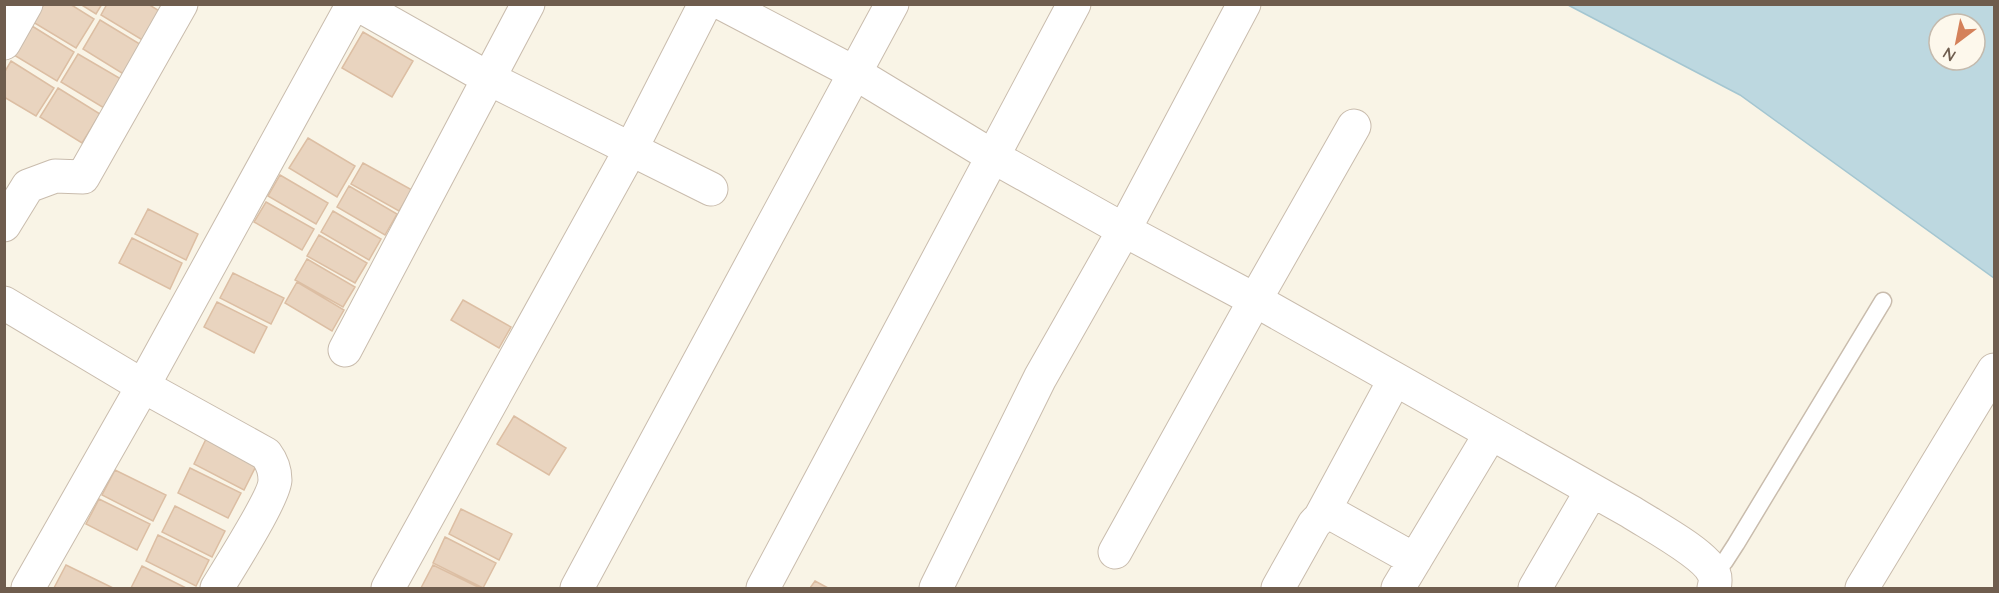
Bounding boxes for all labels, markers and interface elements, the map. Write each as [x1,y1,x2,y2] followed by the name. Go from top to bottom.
[1927,12,1987,72] north arrow
[1939,43,1959,66] text: N

